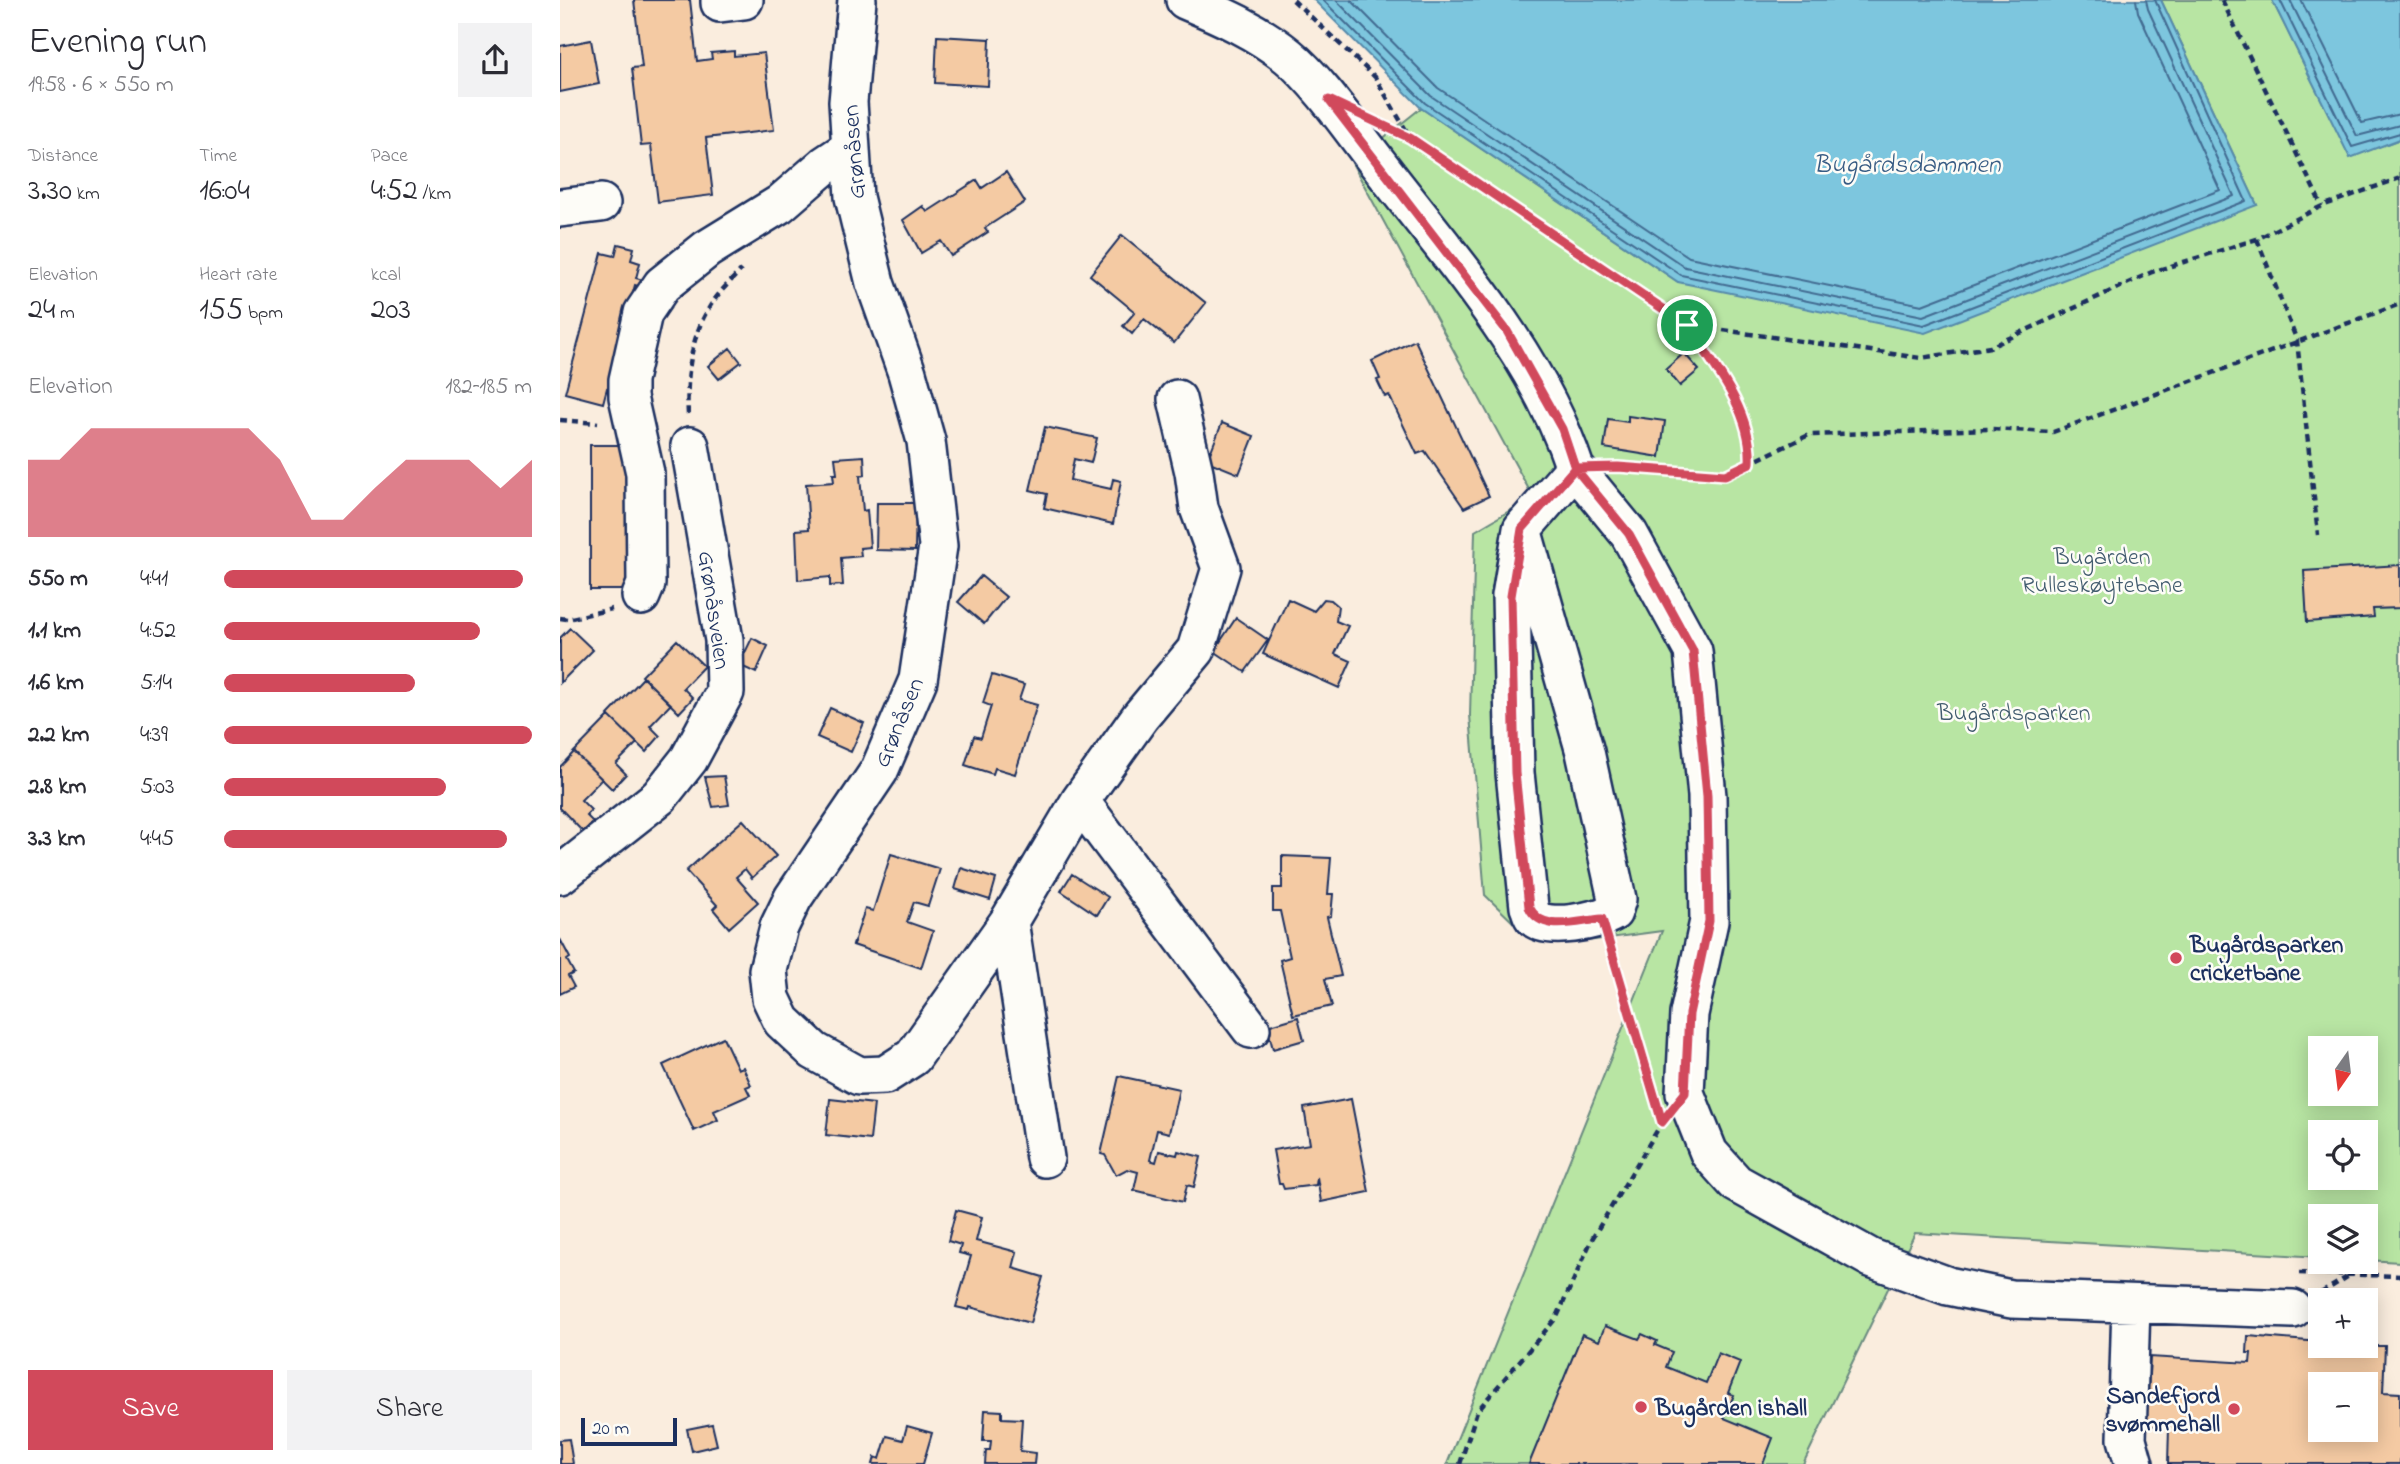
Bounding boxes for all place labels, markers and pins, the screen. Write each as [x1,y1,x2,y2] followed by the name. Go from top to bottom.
[1657,295,1717,355] pin
[2189,929,2343,992] place label: Bugårdsparken cricketbane
[2168,950,2184,966] marker: Bugårdsparken cricketbane
[2106,1380,2220,1443] place label: Sandefjord svømmehall
[1654,1392,1807,1428] place label: Bugården ishall
[1633,1399,1649,1415] marker: Bugården ishall
[2226,1401,2242,1417] marker: Sandefjord svømmehall

